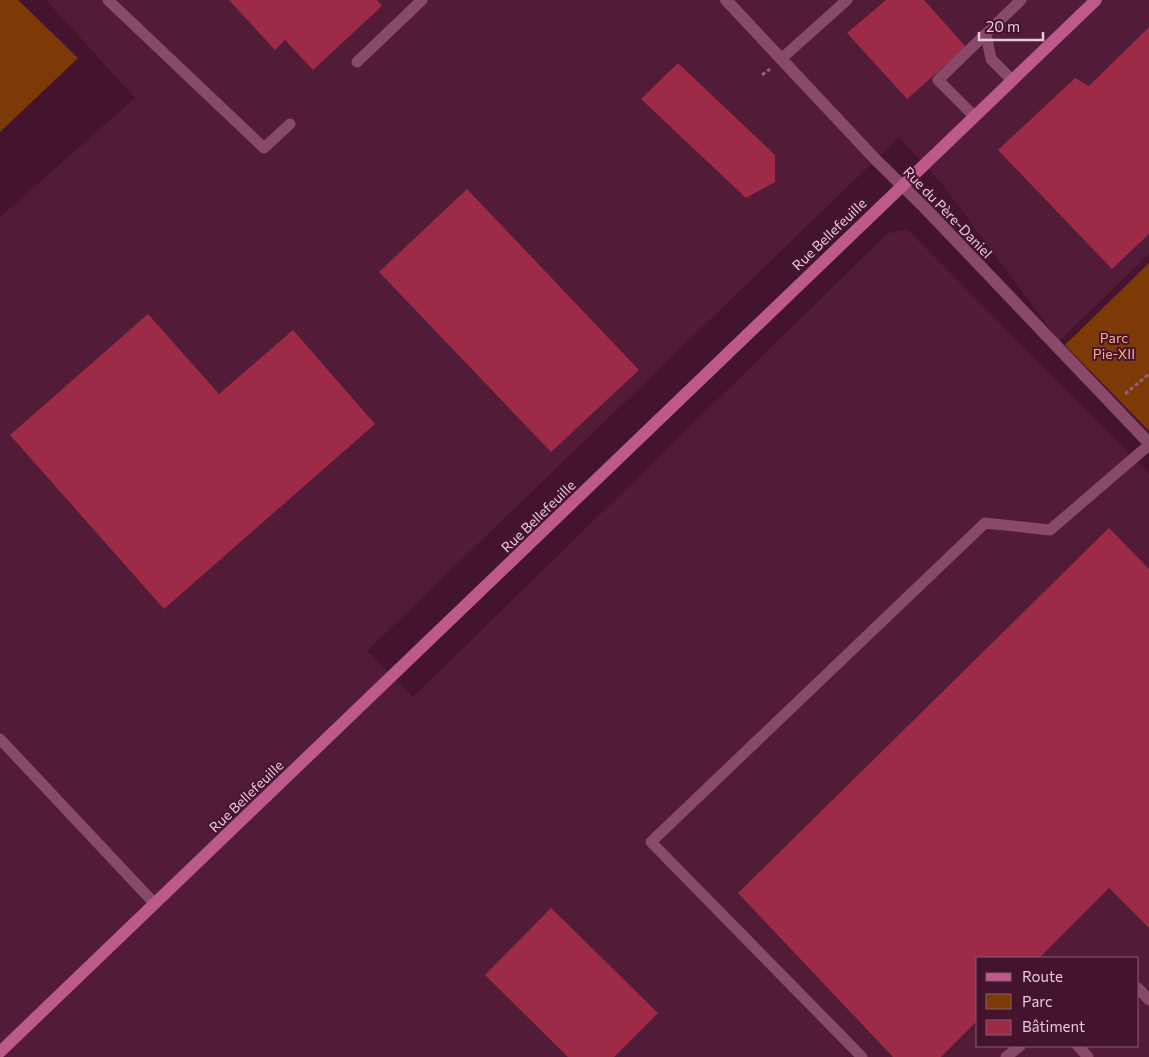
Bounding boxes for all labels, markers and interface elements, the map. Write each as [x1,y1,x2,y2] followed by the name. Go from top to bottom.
[979,10,1043,42] scale bar
[986,17,1020,35] text: 20 m
[900,163,996,261] street label: Rue du Père-Daniel
[788,194,870,274] street label: Rue Bellefeuille
[1093,329,1135,362] park label: Parc Pie-XII
[497,476,579,556] street label: Rue Bellefeuille
[205,756,287,836] street label: Rue Bellefeuille
[976,957,1139,1047] legend
[1022,967,1063,985] text: Route
[1022,992,1052,1010] text: Parc
[1022,1017,1085,1035] text: Bâtiment

